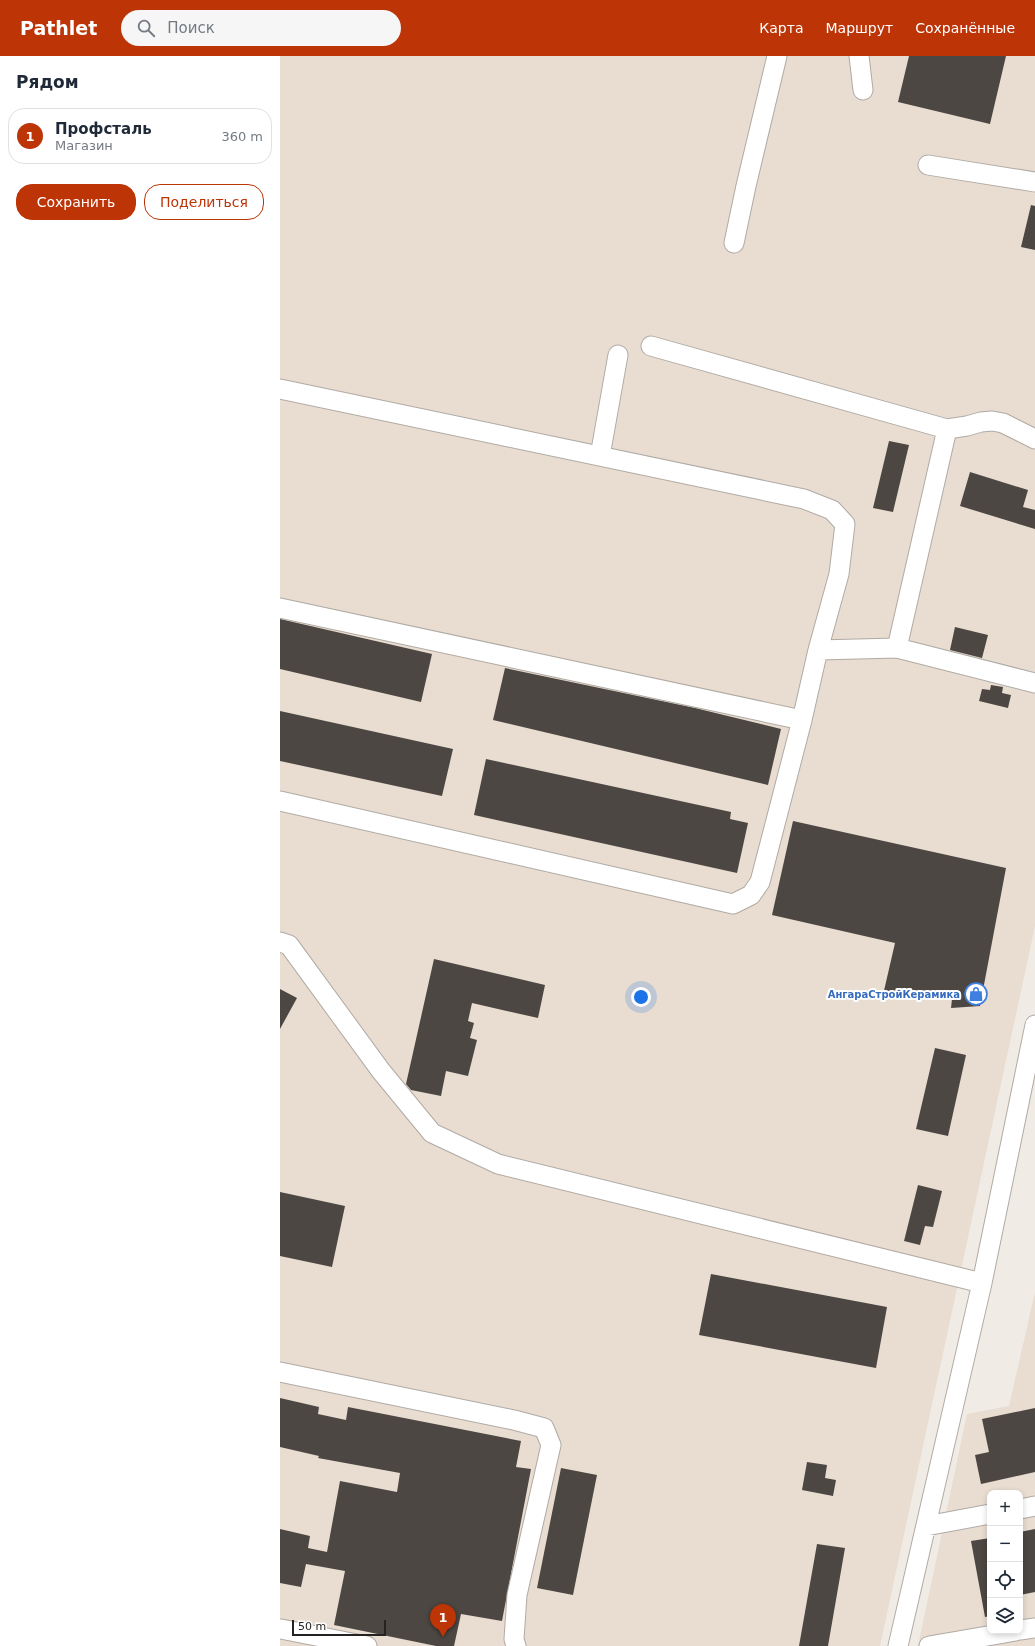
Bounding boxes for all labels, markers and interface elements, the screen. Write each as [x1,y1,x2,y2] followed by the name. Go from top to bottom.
[121,10,401,46] search box
[20,17,97,39] text: Pathlet
[135,17,157,39] icon: search
[167,19,215,37] text: Поиск
[759,20,803,36] text: Карта
[825,20,893,36] text: Маршрут
[915,20,1015,36] text: Сохранённые
[16,72,79,92] text: Рядом
[55,120,152,138] text: Профсталь
[25,129,35,144] text: 1
[221,129,263,144] text: 360 m
[55,138,113,153] text: Магазин
[16,184,136,220] button: Сохранить
[144,184,264,220] button: Поделиться
[963,981,989,1007] shop icon: АнгараСтройКерамика
[631,987,651,1007] your location
[828,989,960,1000] place label: АнгараСтройКерамика
[987,1490,1023,1634] map controls
[987,1490,1023,1526] button: +
[987,1526,1023,1562] button: −
[987,1562,1023,1598] button: locate
[987,1598,1023,1634] button: layers
[430,1604,456,1637] pin: 1
[292,1618,386,1637] scale bar
[298,1620,326,1633] text: 50 m

